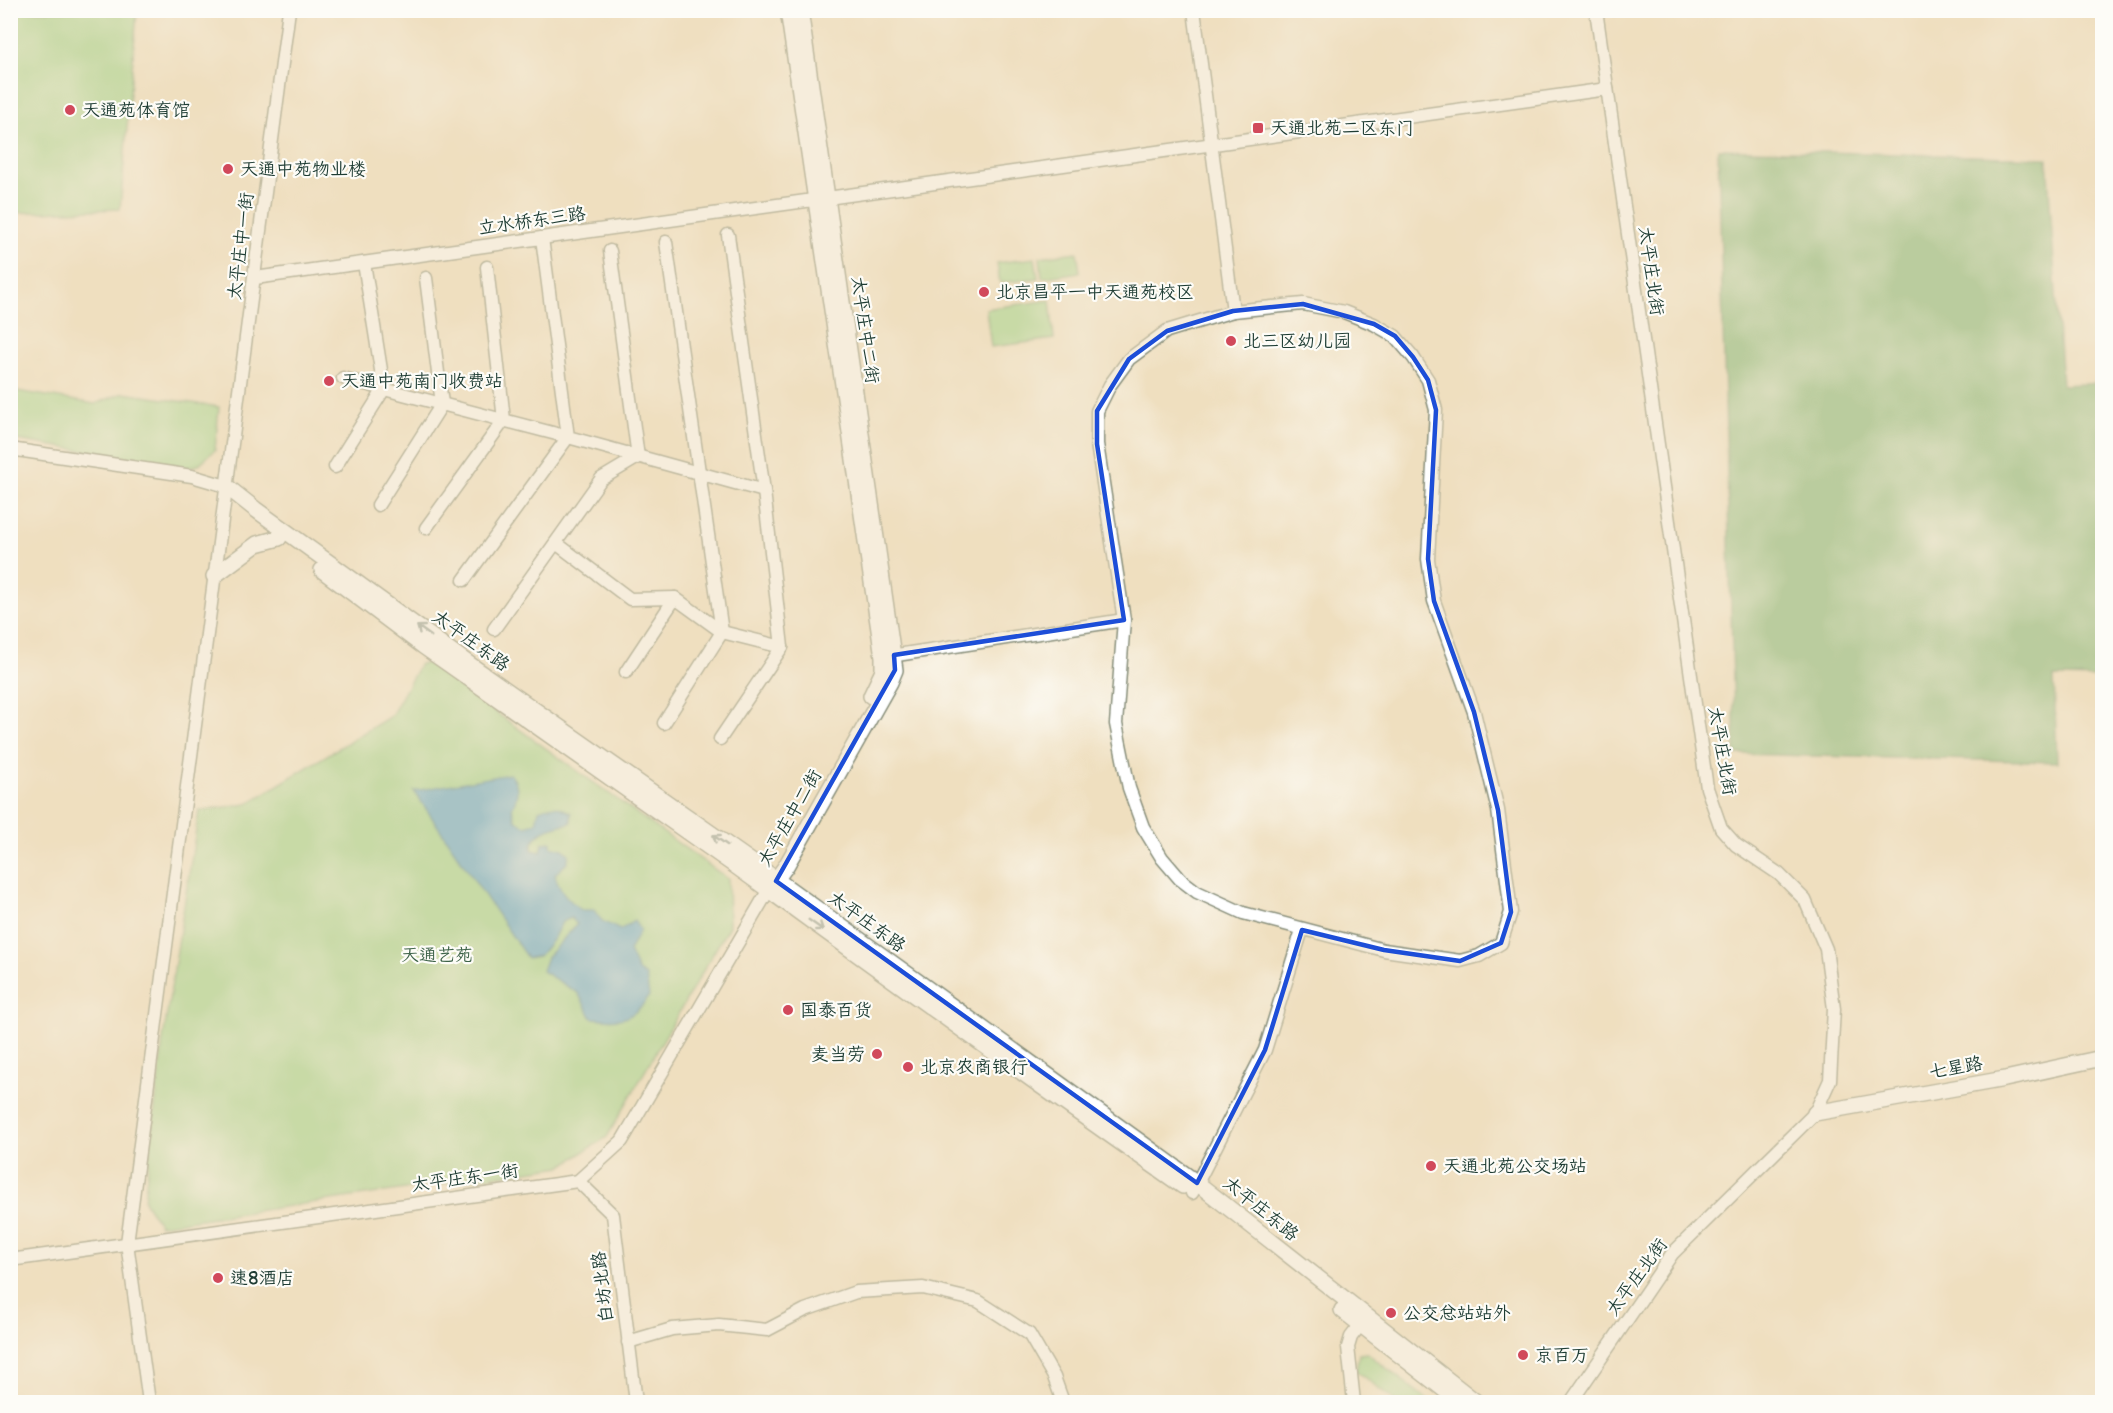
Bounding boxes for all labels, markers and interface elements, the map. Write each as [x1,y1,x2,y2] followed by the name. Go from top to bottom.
[82,100,190,121] place label: 天通苑体育馆
[63,103,77,117] marker: 天通苑体育馆
[1270,118,1414,139] place label: 天通北苑二区东门
[1251,121,1265,135] marker: 天通北苑二区东门
[240,159,366,180] place label: 天通中苑物业楼
[221,162,235,176] marker: 天通中苑物业楼
[224,191,258,301] street label: 太平庄中一街
[477,203,587,239] street label: 立水桥东三路
[1634,225,1668,317] street label: 太平庄北街
[847,275,883,385] street label: 太平庄中二街
[996,282,1194,303] place label: 北京昌平一中天通苑校区
[977,285,991,299] marker: 北京昌平一中天通苑校区
[1243,331,1351,352] place label: 北三区幼儿园
[1224,334,1238,348] marker: 北三区幼儿园
[341,371,503,392] place label: 天通中苑南门收费站
[322,374,336,388] marker: 天通中苑南门收费站
[428,606,514,676] street label: 太平庄东路
[416,625,432,637] one-way arrow
[1704,705,1740,797] street label: 太平庄北街
[754,766,826,870] street label: 太平庄中二街
[713,834,729,846] one-way arrow
[824,887,910,957] street label: 太平庄东路
[807,919,823,931] one-way arrow
[401,945,473,966] park label: 天通艺苑
[800,1000,872,1021] place label: 国泰百货
[781,1003,795,1017] marker: 国泰百货
[811,1044,865,1065] place label: 麦当劳
[870,1047,884,1061] marker: 麦当劳
[1928,1053,1984,1083] street label: 七星路
[920,1057,1028,1078] place label: 北京农商银行
[901,1060,915,1074] marker: 北京农商银行
[1443,1156,1587,1177] place label: 天通北苑公交场站
[1424,1159,1438,1173] marker: 天通北苑公交场站
[410,1160,520,1196] street label: 太平庄东一街
[1219,1173,1303,1245] street label: 太平庄东路
[1602,1234,1672,1320] street label: 太平庄北街
[588,1250,618,1324] street label: 白坊北路
[230,1268,295,1289] place label: 速8酒店
[211,1271,225,1285] marker: 速8酒店
[1403,1303,1511,1324] place label: 公交总站站外
[1384,1306,1398,1320] marker: 公交总站站外
[1535,1345,1589,1366] place label: 京百万
[1516,1348,1530,1362] marker: 京百万

